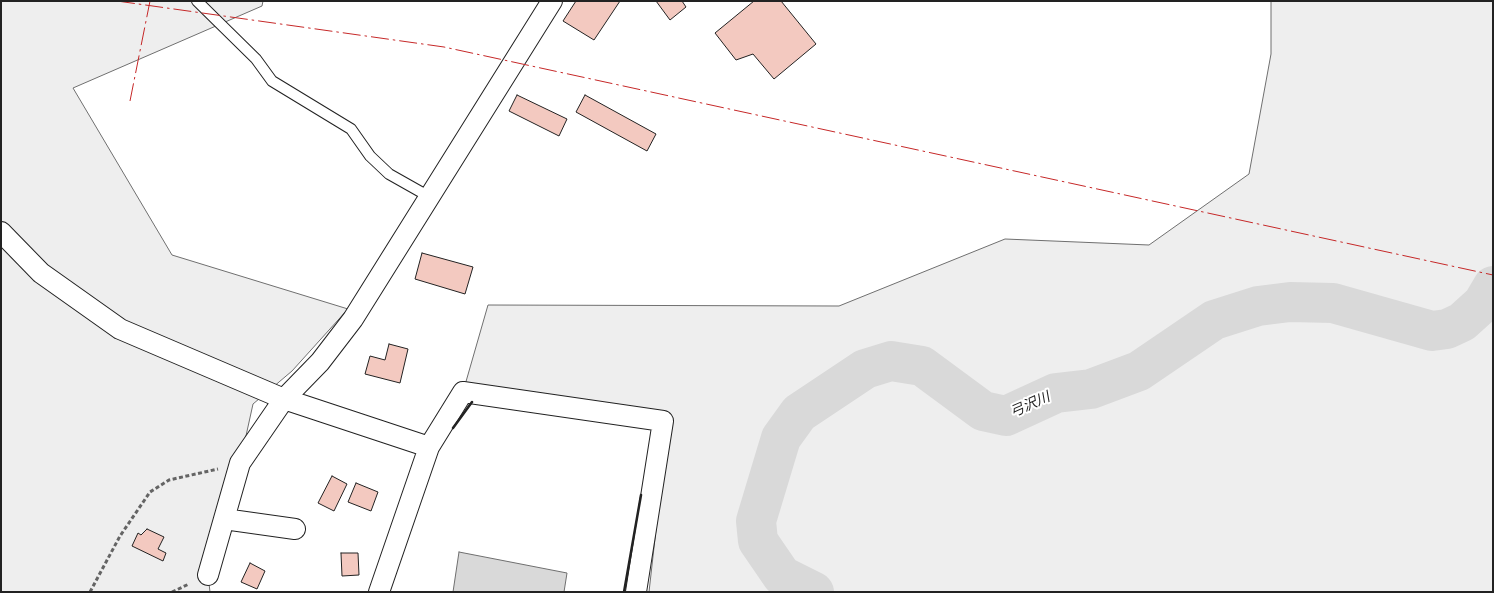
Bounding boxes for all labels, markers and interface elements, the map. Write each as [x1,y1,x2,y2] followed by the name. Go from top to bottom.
[1007,389,1053,421] water label: 弓沢川

